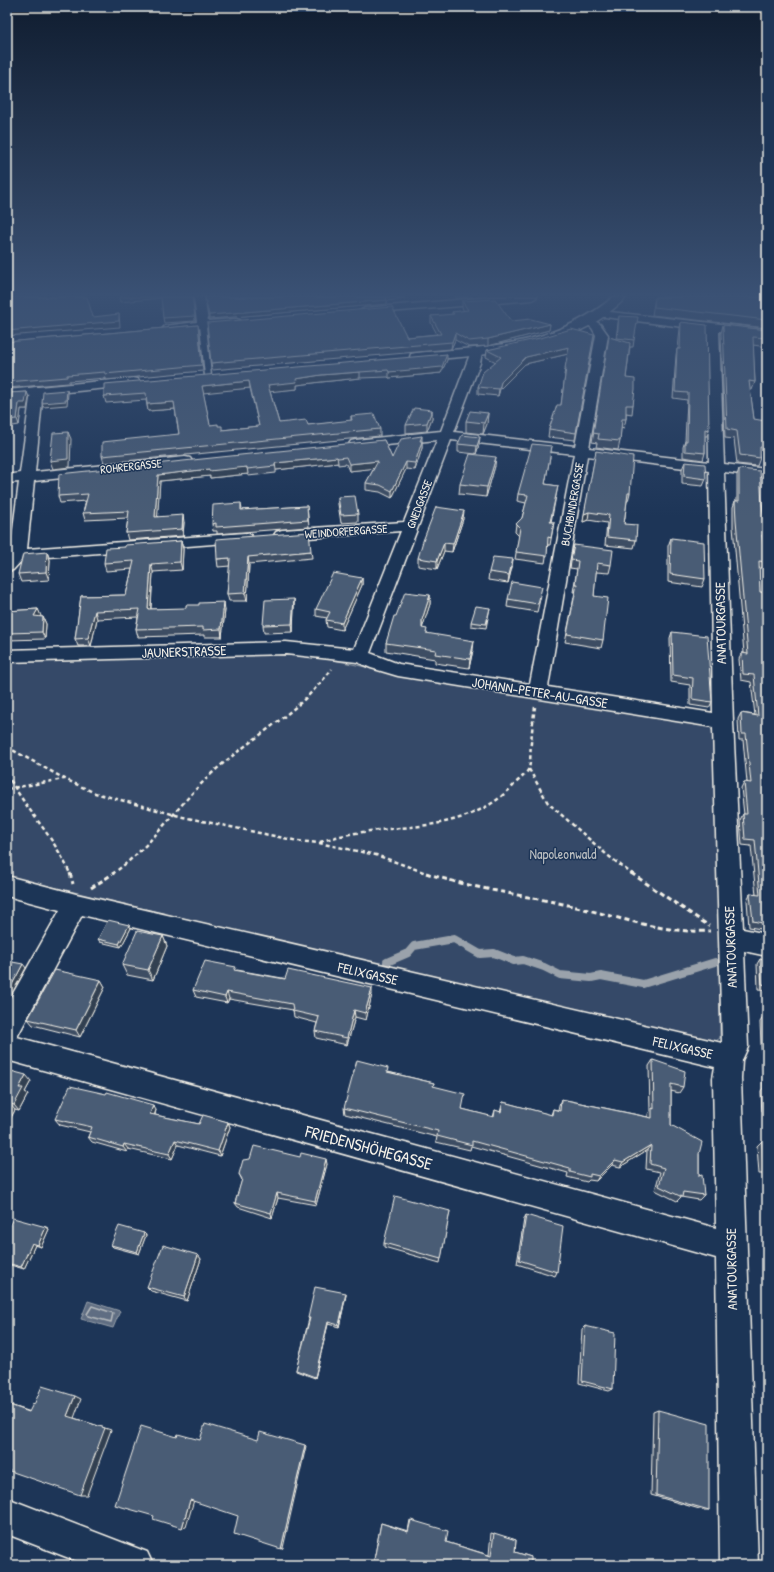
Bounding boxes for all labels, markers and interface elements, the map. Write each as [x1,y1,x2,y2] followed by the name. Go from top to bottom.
[99,454,163,478] street label: ROHRERGASSE
[556,460,588,547] street label: BUCHBINDERGASSE
[402,476,436,531] street label: GNEDGASSE
[304,520,389,542] street label: WEINDORFERGASSE
[710,582,730,664] street label: ANATOURGASSE
[141,640,227,662] street label: JAUNERSTRASSE
[471,672,609,712] street label: JOHANN-PETER-AU-GASSE
[530,844,597,864] park label: Napoleonwald
[719,906,741,988] street label: ANATOURGASSE
[335,957,400,989] street label: FELIXGASSE
[650,1031,715,1063] street label: FELIXGASSE
[302,1119,435,1175] street label: FRIEDENSHÖHEGASSE
[721,1228,741,1310] street label: ANATOURGASSE

